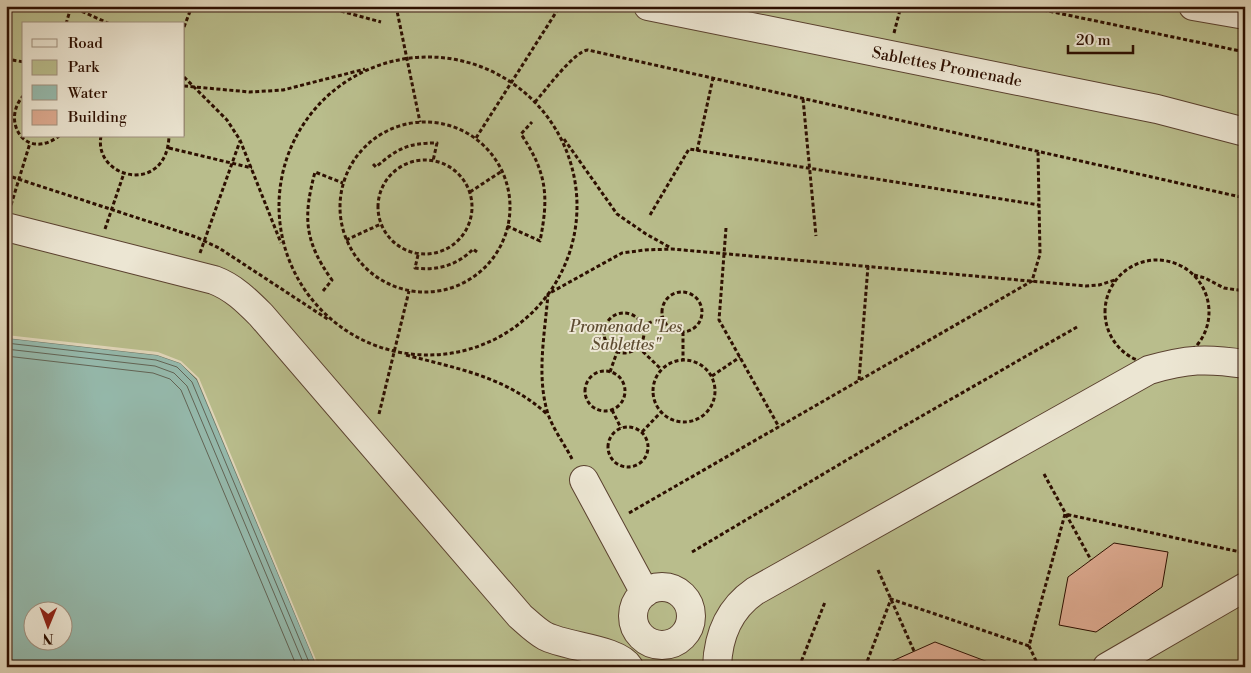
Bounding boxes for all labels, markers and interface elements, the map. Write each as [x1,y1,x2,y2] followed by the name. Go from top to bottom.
[22,22,185,138] legend
[1068,22,1134,54] scale bar
[1076,31,1111,50] text: 20 m
[68,34,103,53] text: Road
[870,43,1024,91] street label: Sablettes Promenade
[68,58,100,77] text: Park
[67,84,108,103] text: Water
[67,108,127,127] text: Building
[569,317,682,355] park label: Promenade "Les Sablettes"
[22,600,72,650] north arrow
[42,629,53,647] text: N

